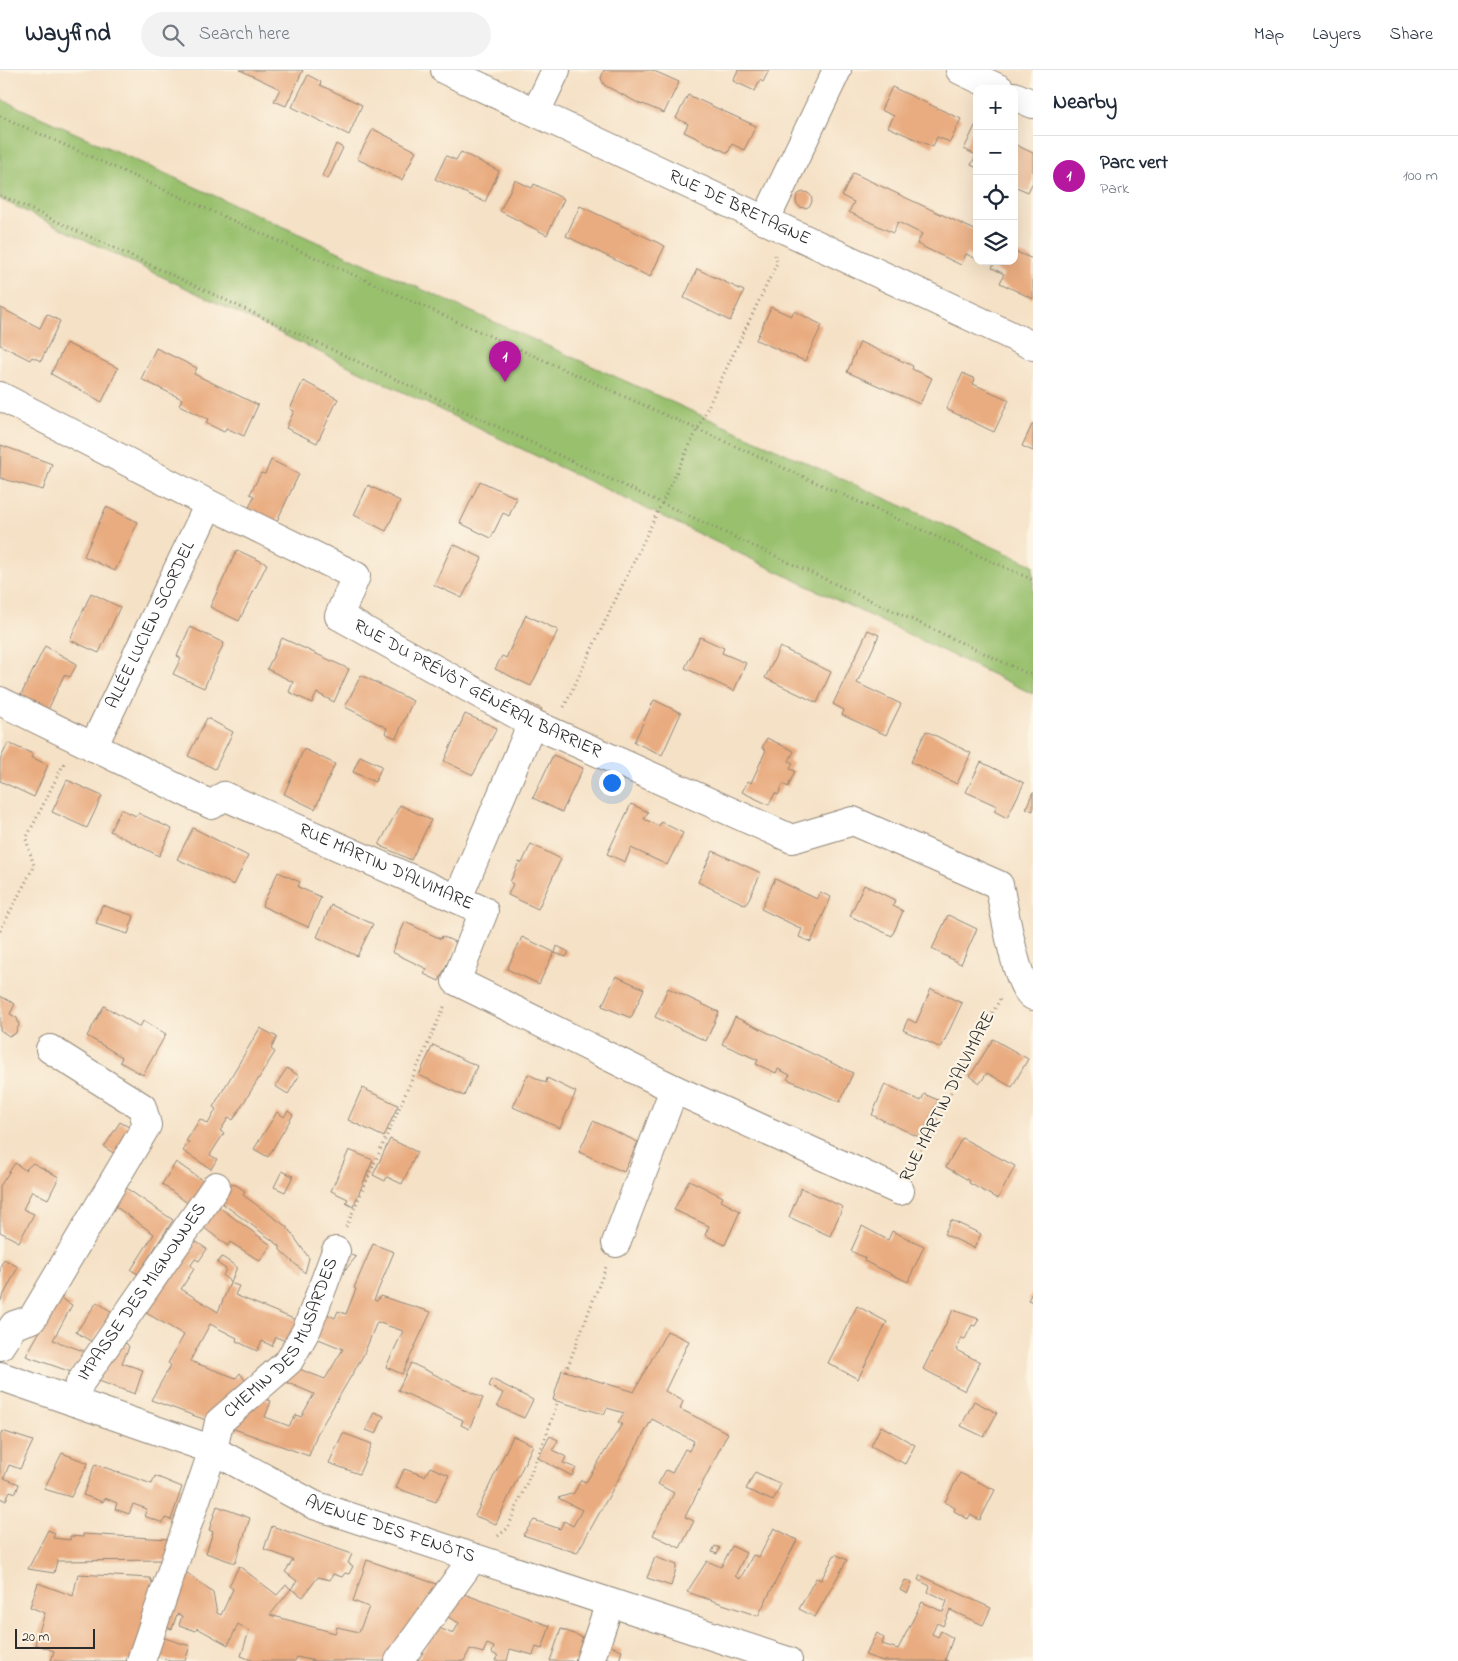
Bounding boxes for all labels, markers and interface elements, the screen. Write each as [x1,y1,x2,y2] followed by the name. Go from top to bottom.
[141,12,491,57] search box
[25,17,111,52] text: Wayfind
[159,21,187,49] icon: search
[199,21,290,48] text: Search here
[1254,22,1284,48] text: Map
[1312,22,1362,48] text: Layers
[1390,22,1433,48] text: Share
[973,85,1018,265] map controls
[973,85,1018,130] button: +
[1053,88,1117,118] text: Nearby
[973,130,1018,175] button: −
[1100,150,1168,177] text: Parc vert
[664,164,815,253] street label: RUE DE BRETAGNE
[1066,164,1072,188] text: 1
[1403,164,1438,188] text: 100 m
[973,175,1018,220] button: locate
[1100,177,1129,201] text: Park
[973,220,1018,265] button: layers
[489,341,521,382] pin: 1
[100,537,202,713] street label: ALLÉE LUCIEN SCORDEL
[348,613,605,765] street label: RUE DU PRÉVÔT GÉNÉRAL BARRIER
[599,770,625,796] your location
[294,818,477,918] street label: RUE MARTIN D'ALVIMARE
[894,1007,1002,1187] street label: RUE MARTIN D'ALVIMARE
[72,1198,213,1387] street label: IMPASSE DES MIGNONNES
[218,1254,345,1425] street label: CHEMIN DES MUSARDES
[299,1489,478,1570] street label: AVENUE DES FENÔTS
[15,1626,95,1649] scale bar
[22,1627,49,1648] text: 20 m

